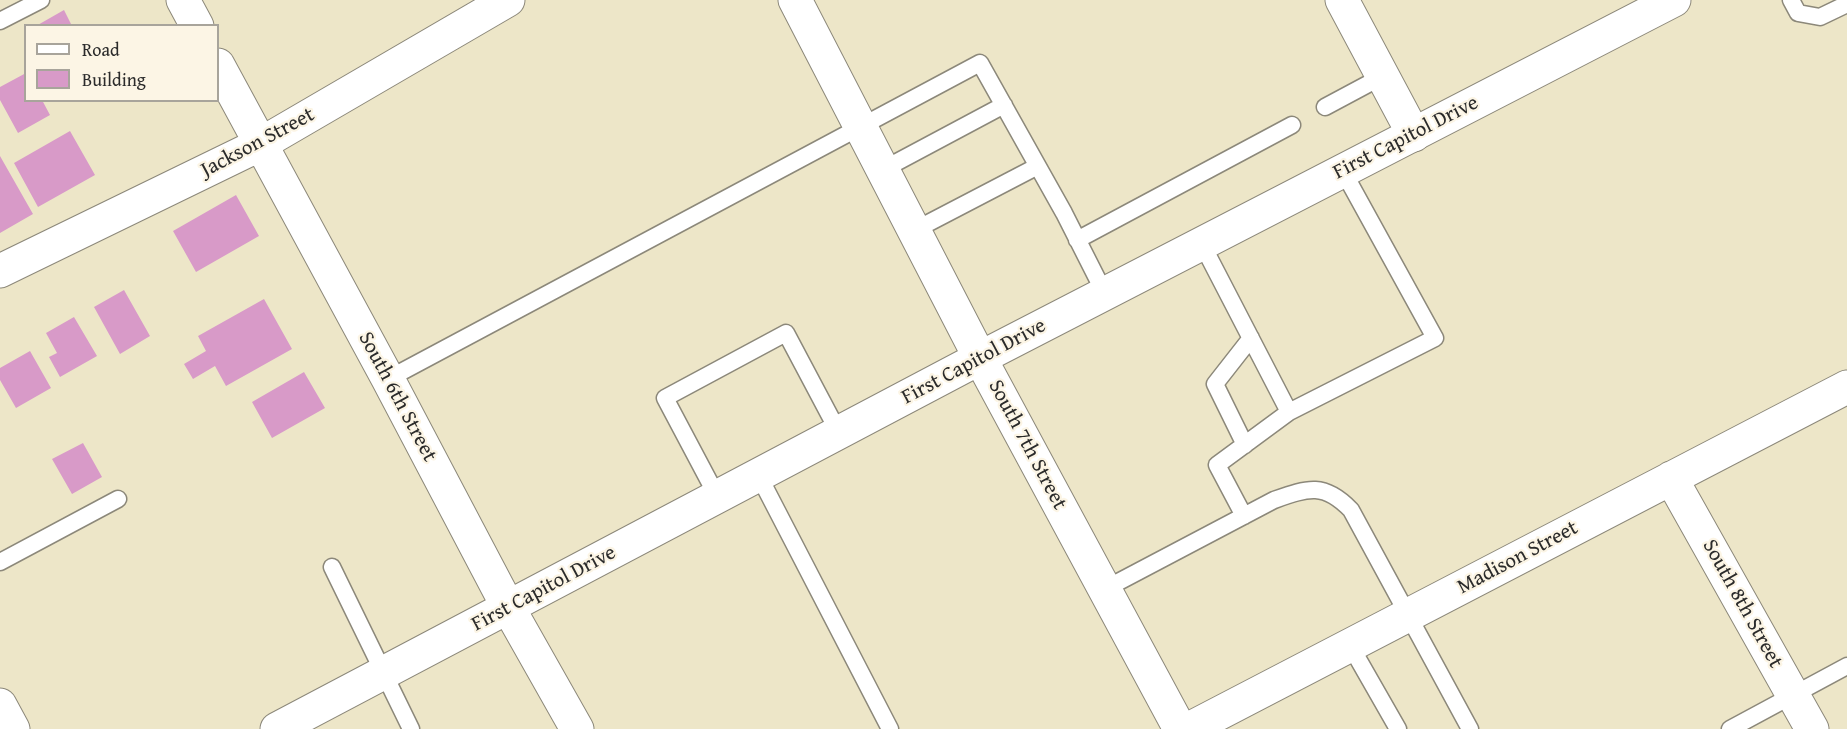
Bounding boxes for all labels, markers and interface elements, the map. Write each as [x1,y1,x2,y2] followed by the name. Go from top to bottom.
[24,24,219,102] legend
[82,36,120,63] text: Road
[82,66,146,93] text: Building
[1329,91,1483,185] street label: First Capitol Drive
[197,103,319,183] street label: Jackson Street
[898,313,1050,411] street label: First Capitol Drive
[352,328,442,466] street label: South 6th Street
[982,376,1072,514] street label: South 7th Street
[1453,516,1583,600] street label: Madison Street
[1696,535,1788,673] street label: South 8th Street
[468,540,620,638] street label: First Capitol Drive

